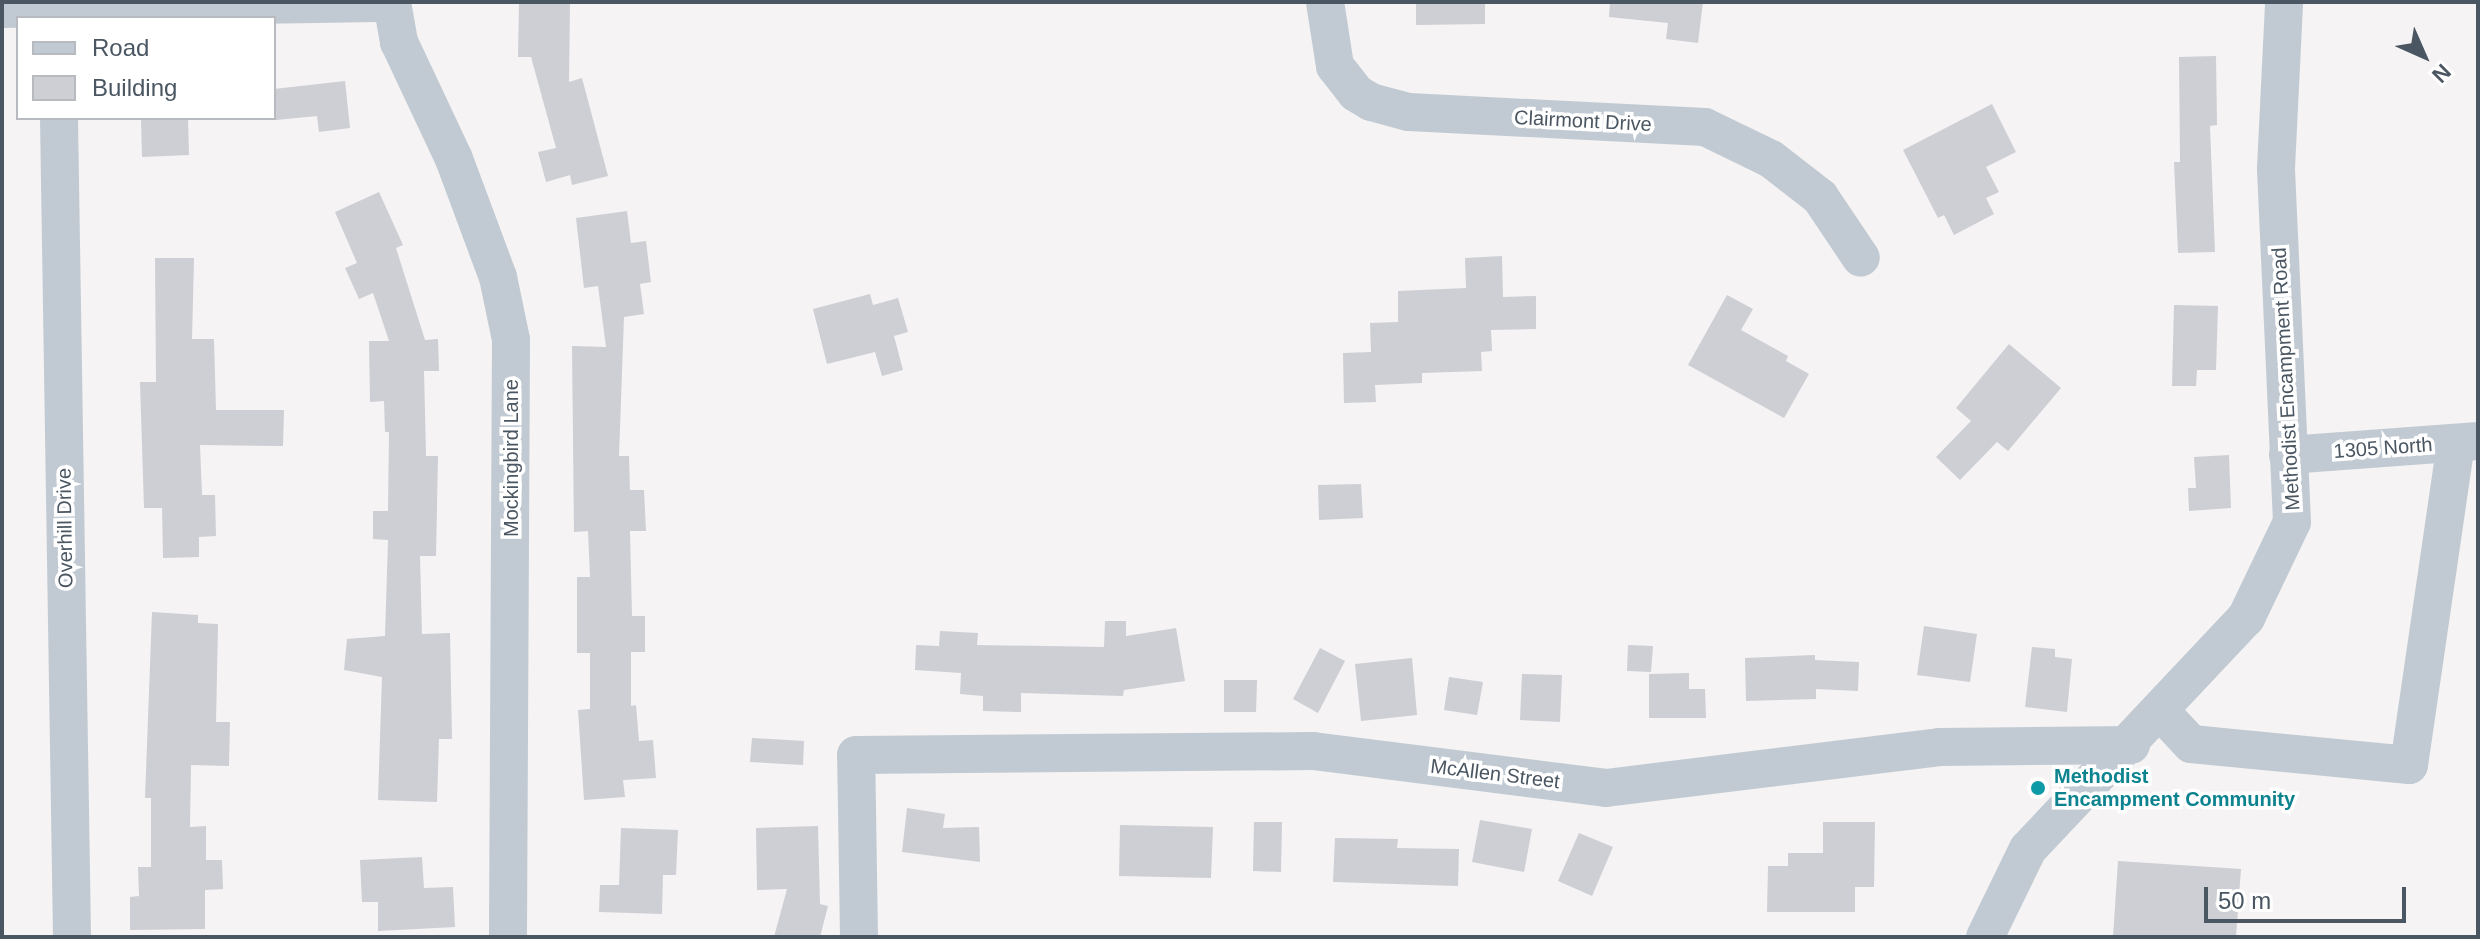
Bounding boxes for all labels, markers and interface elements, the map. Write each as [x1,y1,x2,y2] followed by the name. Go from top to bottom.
[16,16,276,120] legend
[2384,16,2464,96] north arrow
[92,34,149,61] text: Road
[2427,59,2456,88] text: N
[92,74,177,101] text: Building
[1514,105,1652,137] street label: Clairmont Drive
[2267,247,2305,511] street label: Methodist Encampment Road
[499,379,523,537] street label: Mockingbird Lane
[2333,433,2433,463] street label: 1305 North
[52,468,78,588] street label: Overhill Drive
[1429,754,1561,794] street label: McAllen Street
[2054,764,2295,811] place label: Methodist Encampment Community
[2029,779,2047,797] marker: Methodist Encampment Community
[2208,871,2410,921] scale bar
[2218,887,2271,914] text: 50 m

